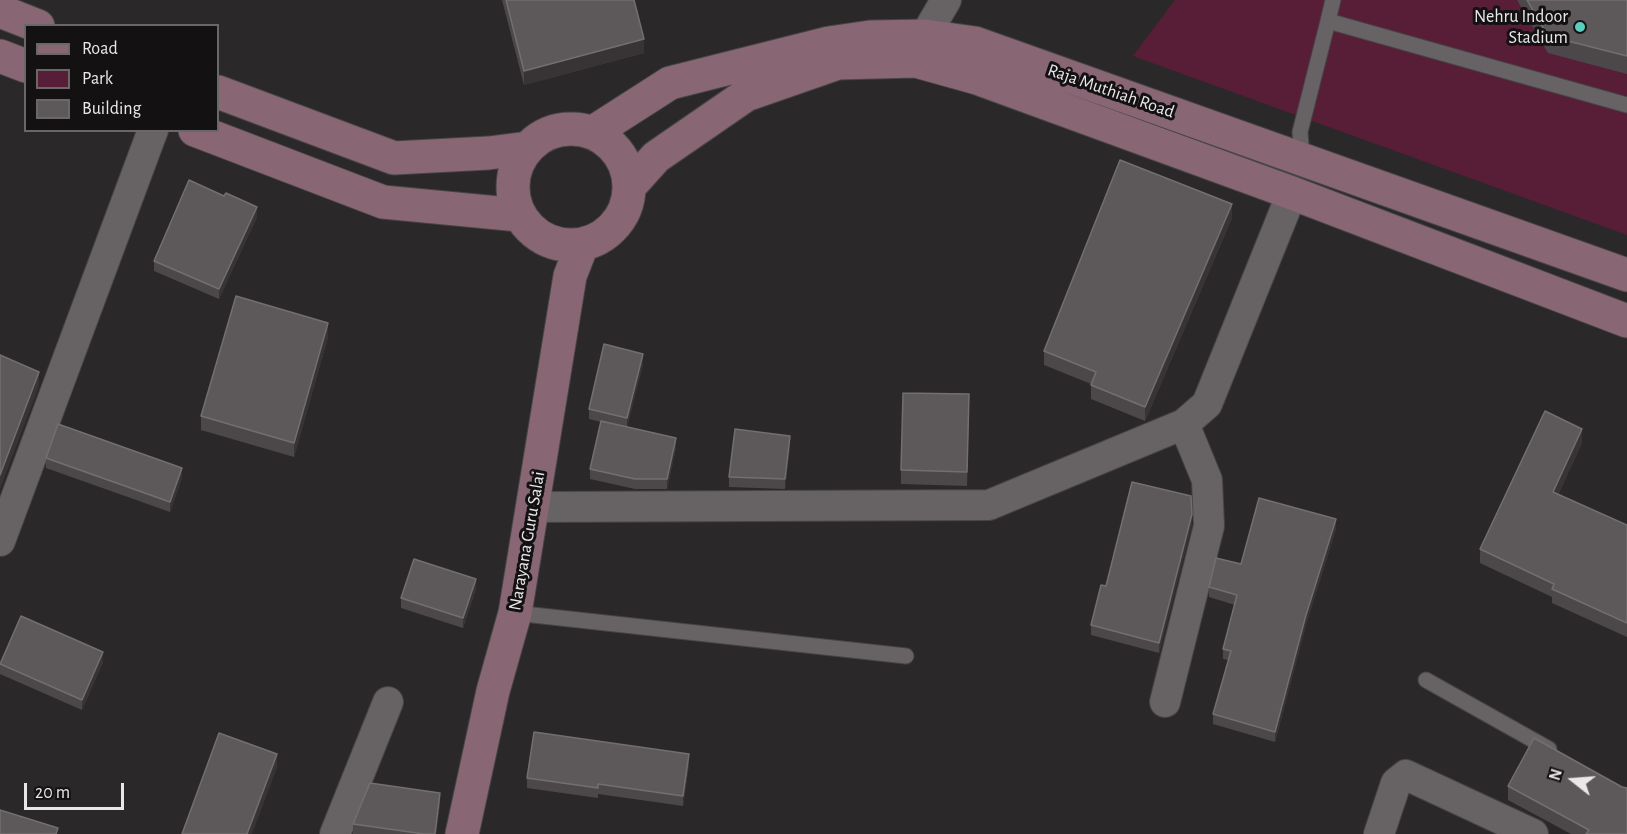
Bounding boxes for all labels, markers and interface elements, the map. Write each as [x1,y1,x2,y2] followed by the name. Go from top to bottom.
[1474,6,1568,48] place label: Nehru Indoor Stadium
[1573,20,1587,34] marker: Nehru Indoor Stadium
[24,24,219,132] legend
[82,40,118,58] text: Road
[1045,59,1177,123] street label: Raja Muthiah Road
[82,70,113,88] text: Park
[82,100,141,118] text: Building
[504,470,550,612] street label: Narayana Guru Salai
[1543,750,1603,810] north arrow
[1547,767,1565,782] text: N
[27,771,128,809] scale bar
[35,784,70,802] text: 20 m

